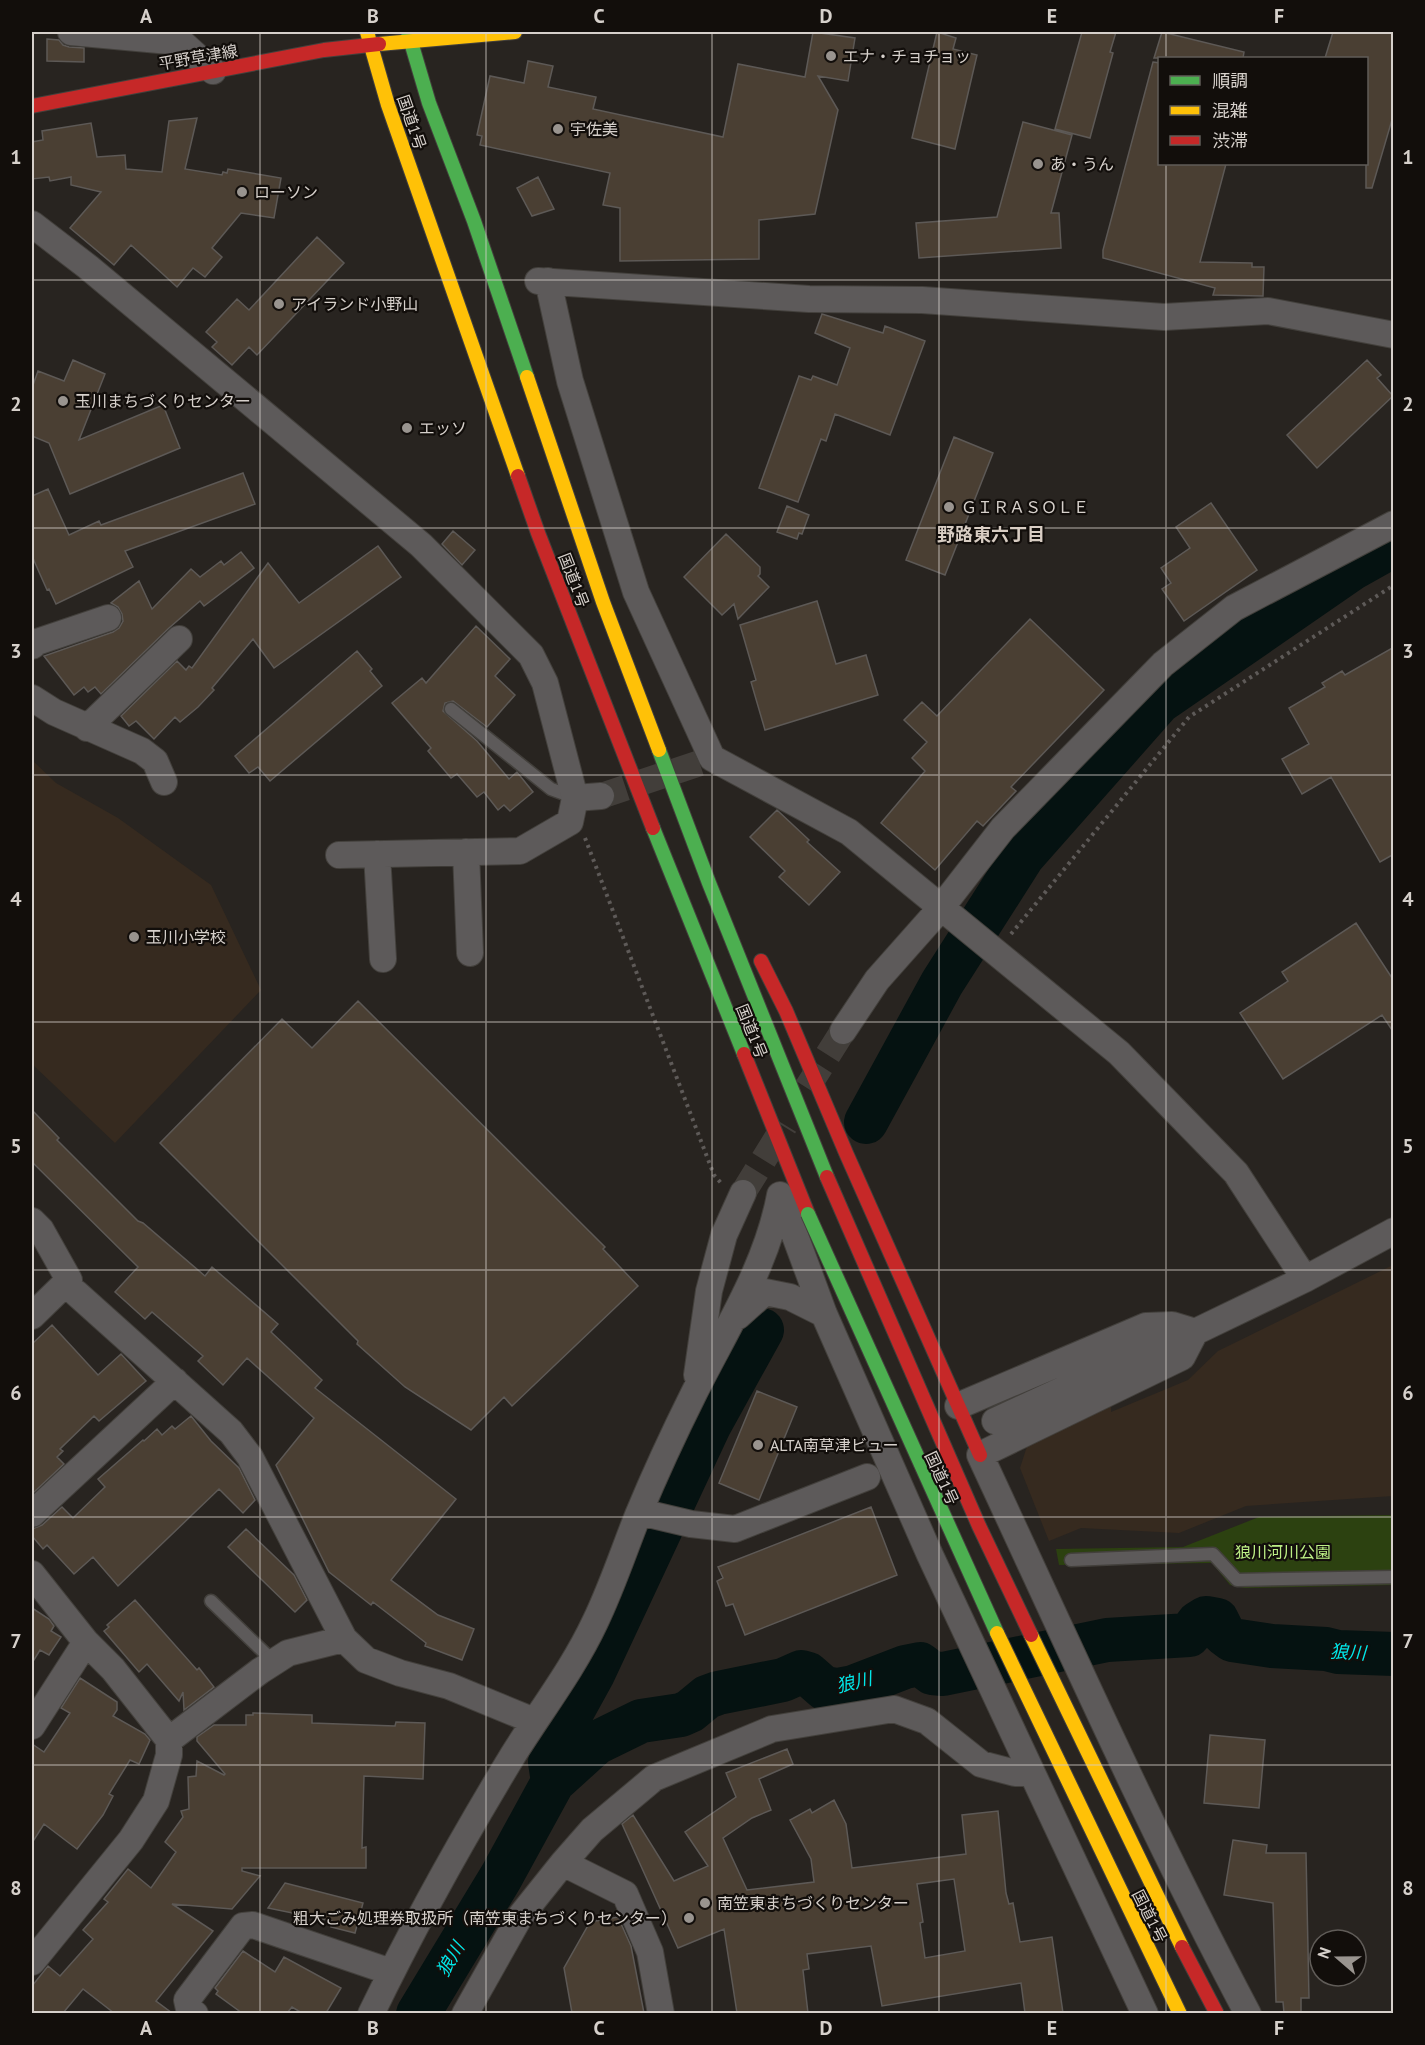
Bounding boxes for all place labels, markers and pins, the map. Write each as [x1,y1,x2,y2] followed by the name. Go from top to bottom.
[843,46,971,66] place label: エナ・チョチョッ
[824,49,838,63] marker: エナ・チョチョッ
[570,119,618,139] place label: 宇佐美
[551,122,565,136] marker: 宇佐美
[1050,154,1114,174] place label: あ・うん
[1031,157,1045,171] marker: あ・うん
[254,182,318,202] place label: ローソン
[235,185,249,199] marker: ローソン
[291,294,418,314] place label: アイランド小野山
[272,297,286,311] marker: アイランド小野山
[75,391,251,411] place label: 玉川まちづくりセンター
[56,394,70,408] marker: 玉川まちづくりセンター
[419,418,467,438] place label: エッソ
[400,421,414,435] marker: エッソ
[961,497,1089,517] place label: ＧＩＲＡＳＯＬＥ
[942,500,956,514] marker: ＧＩＲＡＳＯＬＥ
[146,927,226,947] place label: 玉川小学校
[127,930,141,944] marker: 玉川小学校
[770,1435,899,1455] place label: ALTA南草津ビュー
[751,1438,765,1452] marker: ALTA南草津ビュー
[717,1893,909,1913] place label: 南笠東まちづくりセンター
[698,1896,712,1910] marker: 南笠東まちづくりセンター
[293,1908,677,1928] place label: 粗大ごみ処理券取扱所（南笠東まちづくりセンター）
[682,1911,696,1925] marker: 粗大ごみ処理券取扱所（南笠東まちづくりセンター）

